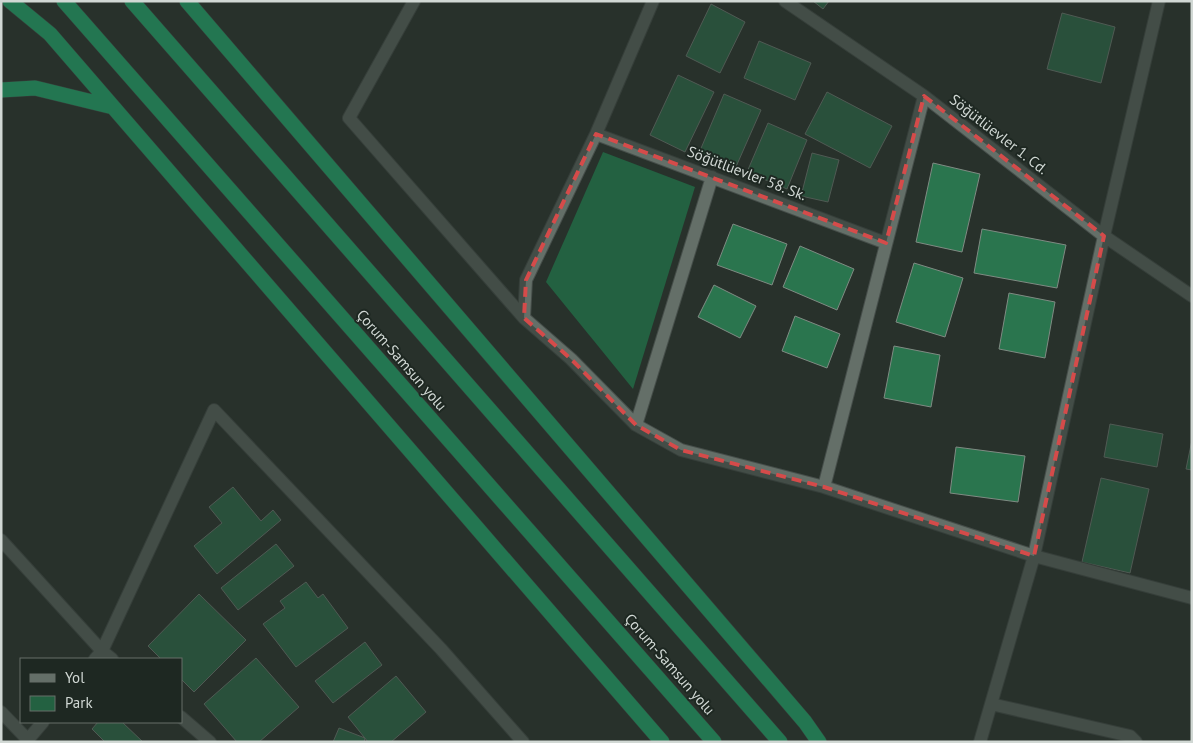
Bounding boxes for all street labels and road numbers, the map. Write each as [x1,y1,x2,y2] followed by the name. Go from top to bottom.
[946,90,1052,178] street label: Söğütlüevler 1. Cd.
[685,142,809,204] street label: Söğütlüevler 58. Sk.
[353,305,451,415] street label: Çorum-Samsun yolu
[621,609,719,719] street label: Çorum-Samsun yolu

